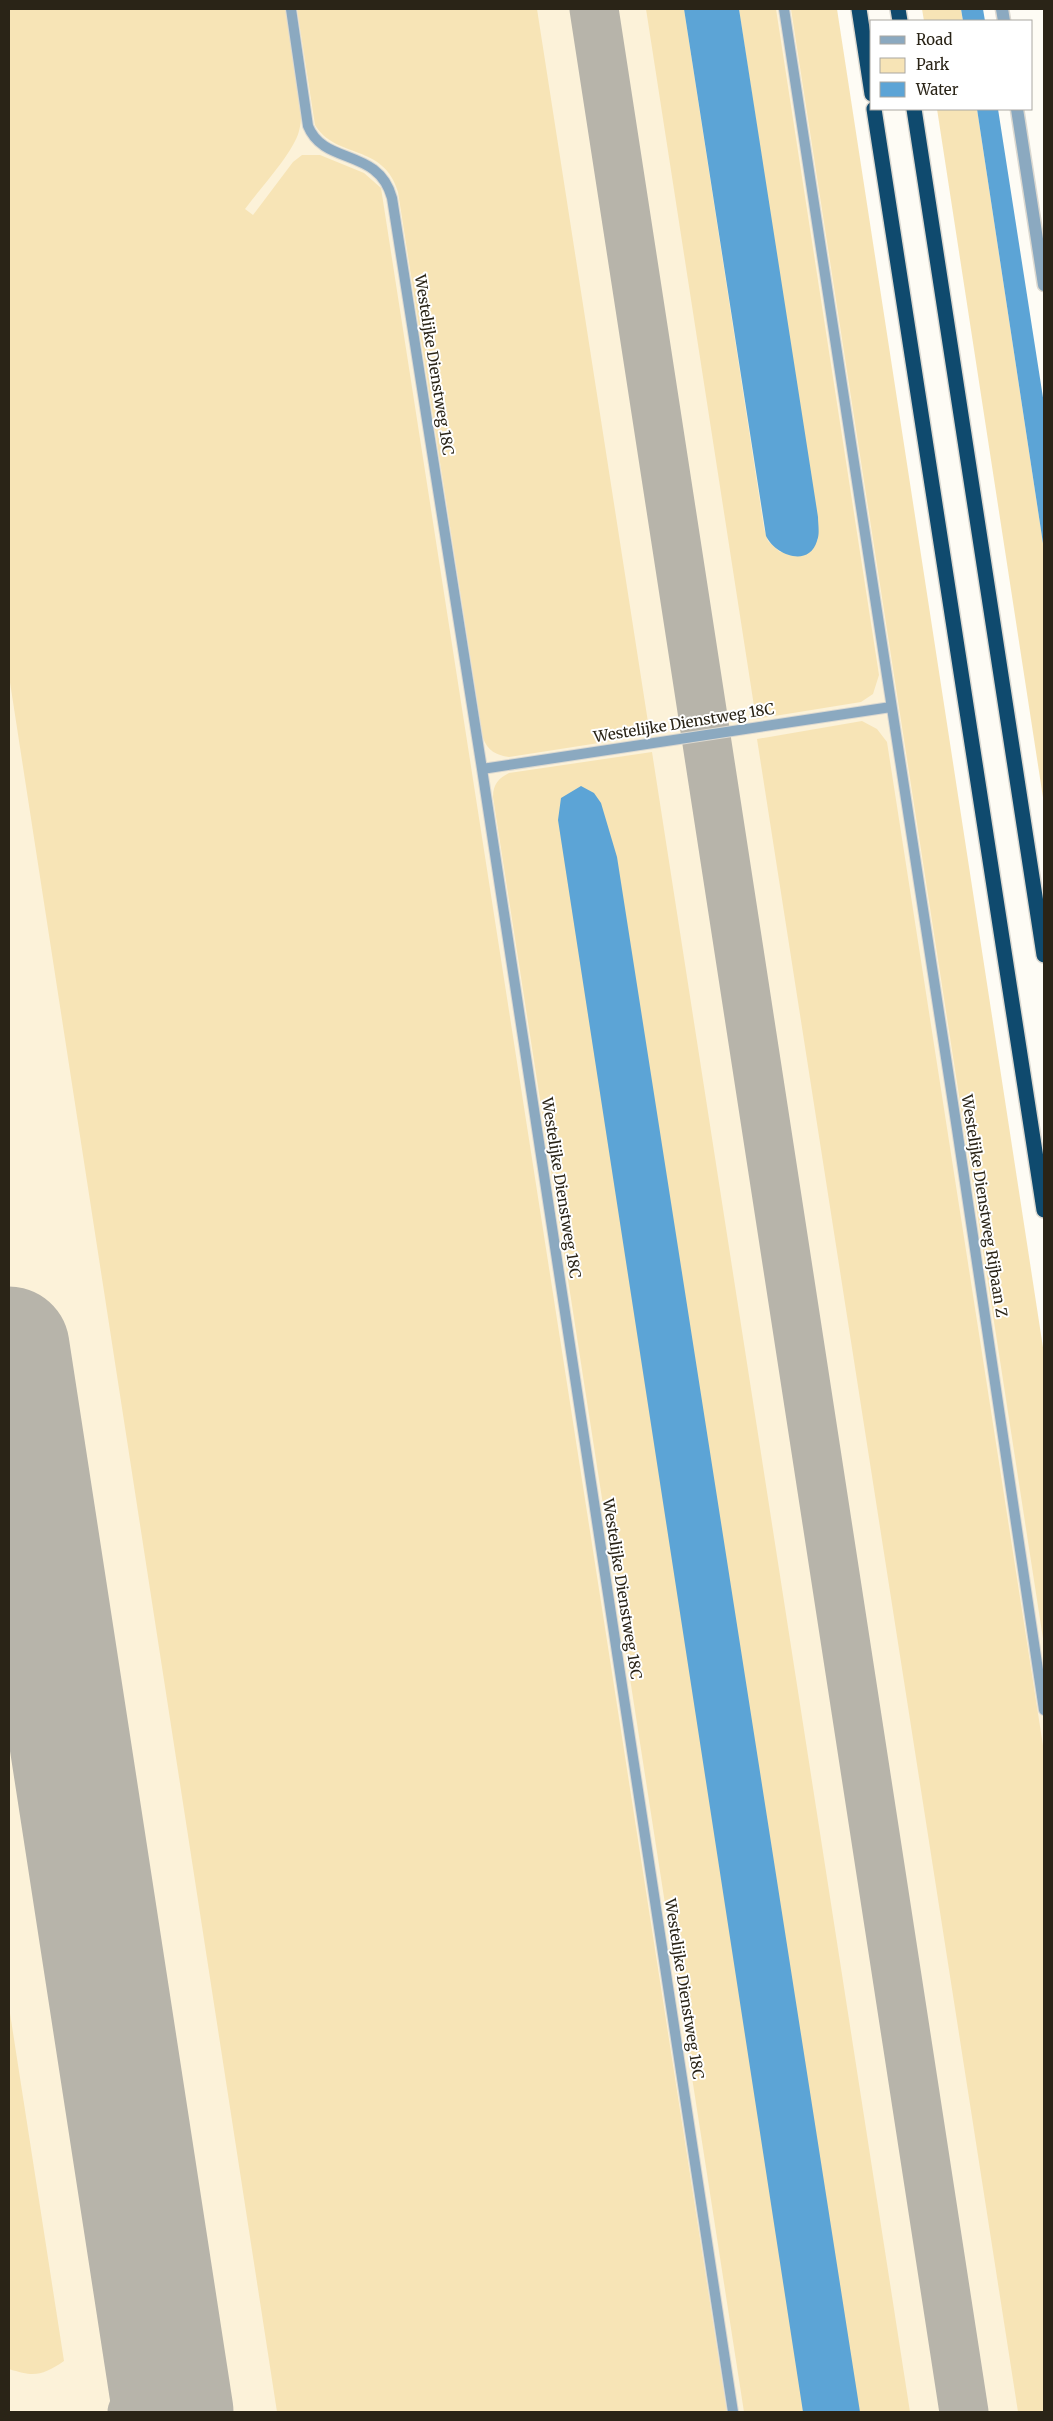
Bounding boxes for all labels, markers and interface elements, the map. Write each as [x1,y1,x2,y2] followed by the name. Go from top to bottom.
[870,20,1033,110] legend
[916,30,952,49] text: Road
[916,55,950,74] text: Park
[915,80,959,99] text: Water
[411,272,458,457] street label: Westelijke Dienstweg 18C
[591,699,776,746] street label: Westelijke Dienstweg 18C
[957,1092,1012,1319] street label: Westelijke Dienstweg Rijbaan Z
[538,1095,585,1280] street label: Westelijke Dienstweg 18C
[599,1496,646,1681] street label: Westelijke Dienstweg 18C
[661,1896,708,2081] street label: Westelijke Dienstweg 18C

